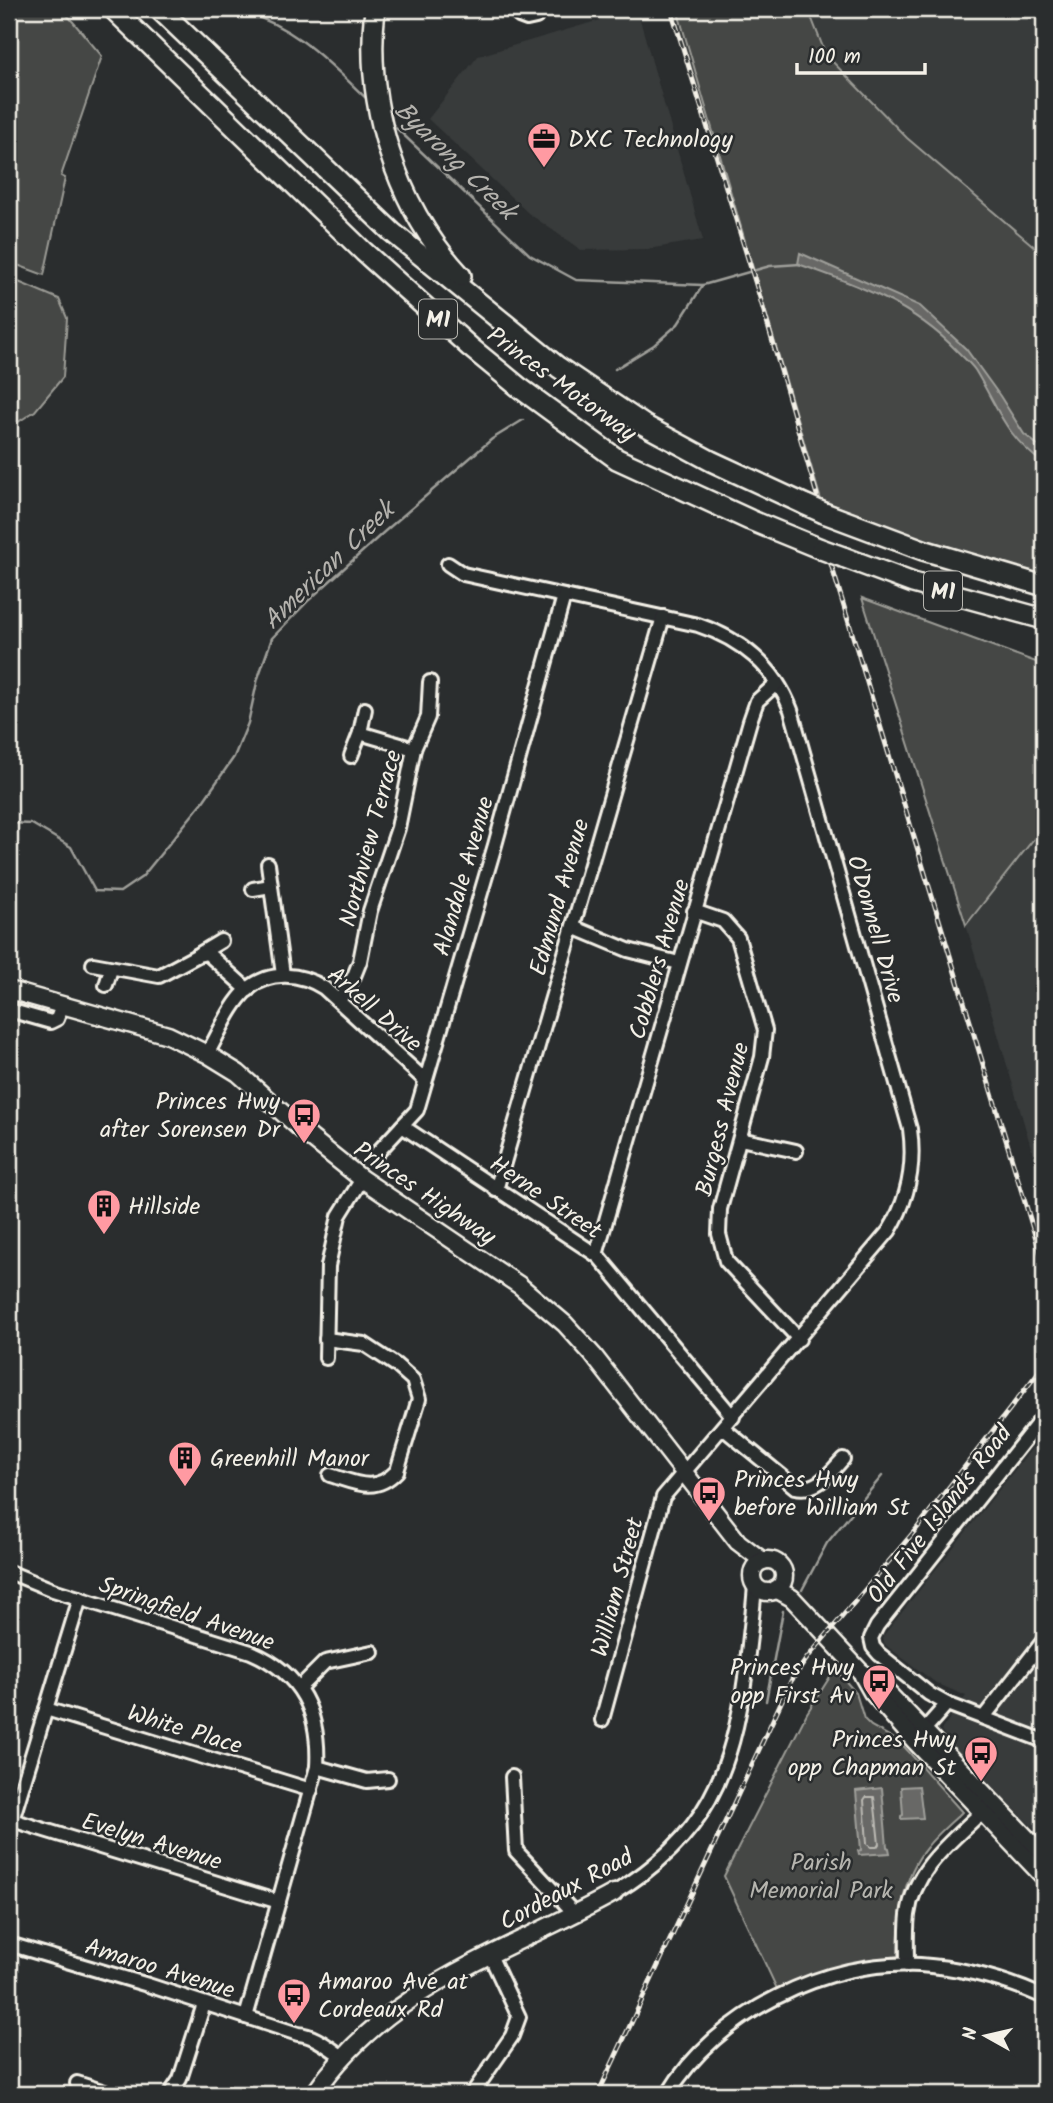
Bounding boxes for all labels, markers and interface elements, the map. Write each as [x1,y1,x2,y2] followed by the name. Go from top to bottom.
[797,32,925,76] scale bar
[808,41,861,74] text: 100 m
[383,92,529,234] water label: Byarong Creek
[525,120,563,169] office icon: DXC Technology
[568,121,733,160] place label: DXC Technology
[419,300,457,338] road number: M1
[478,317,645,454] street label: Princes Motorway
[253,489,408,641] water label: American Creek
[924,572,962,610] road number: M1
[329,745,414,931] street label: Northview Terrace
[423,792,506,961] street label: Alandale Avenue
[519,814,602,981] street label: Edmund Avenue
[835,851,914,1008] street label: O'Donnell Drive
[619,874,702,1044] street label: Cobblers Avenue
[317,957,431,1063] street label: Arkell Drive
[685,1038,761,1201] street label: Burgess Avenue
[100,1083,282,1150] place label: Princes Hwy after Sorensen Dr
[285,1096,323,1145] bus stop icon: Princes Hwy after Sorensen Dr
[345,1132,504,1257] street label: Princes Highway
[481,1146,610,1251] street label: Herne Street
[85,1187,123,1236] building icon: Hillside
[128,1188,200,1227] place label: Hillside
[858,1416,1023,1613] street label: Old Five Islands Road
[166,1439,204,1488] building icon: Greenhill Manor
[210,1440,371,1479] place label: Greenhill Manor
[734,1461,910,1528] place label: Princes Hwy before William St
[690,1474,728,1523] bus stop icon: Princes Hwy before William St
[581,1513,656,1661] street label: William Street
[93,1566,280,1663] street label: Springfield Avenue
[730,1649,855,1716] place label: Princes Hwy opp First Av
[860,1662,898,1711] bus stop icon: Princes Hwy opp First Av
[122,1694,247,1766] street label: White Place
[788,1721,957,1788] place label: Princes Hwy opp Chapman St
[962,1734,1000,1783] bus stop icon: Princes Hwy opp Chapman St
[76,1803,227,1882] street label: Evelyn Avenue
[493,1838,642,1942] street label: Cordeaux Road
[749,1844,894,1911] park label: Parish Memorial Park
[80,1928,240,2011] street label: Amaroo Avenue
[318,1963,469,2030] place label: Amaroo Ave at Cordeaux Rd
[275,1976,313,2025] bus stop icon: Amaroo Ave at Cordeaux Rd
[951,2002,1021,2072] north arrow
[955,2026,987,2042] text: N

